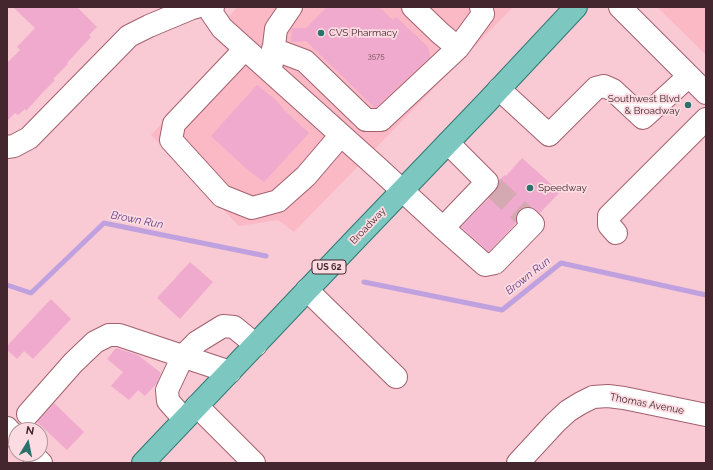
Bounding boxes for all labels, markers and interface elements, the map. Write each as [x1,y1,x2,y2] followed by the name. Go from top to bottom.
[329,27,397,39] place label: CVS Pharmacy
[316,28,326,38] marker: CVS Pharmacy
[367,52,385,62] house number: 3575
[608,93,680,116] place label: Southwest Blvd & Broadway
[683,100,693,110] marker: Southwest Blvd & Broadway
[538,182,587,194] place label: Speedway
[525,183,535,193] marker: Speedway
[348,205,388,247] street label: Broadway
[110,208,164,232] water label: Brown Run
[503,254,553,298] water label: Brown Run
[312,260,346,274] road number: US 62
[609,391,685,417] street label: Thomas Avenue
[8,422,48,462] north arrow
[25,424,35,438] text: N

